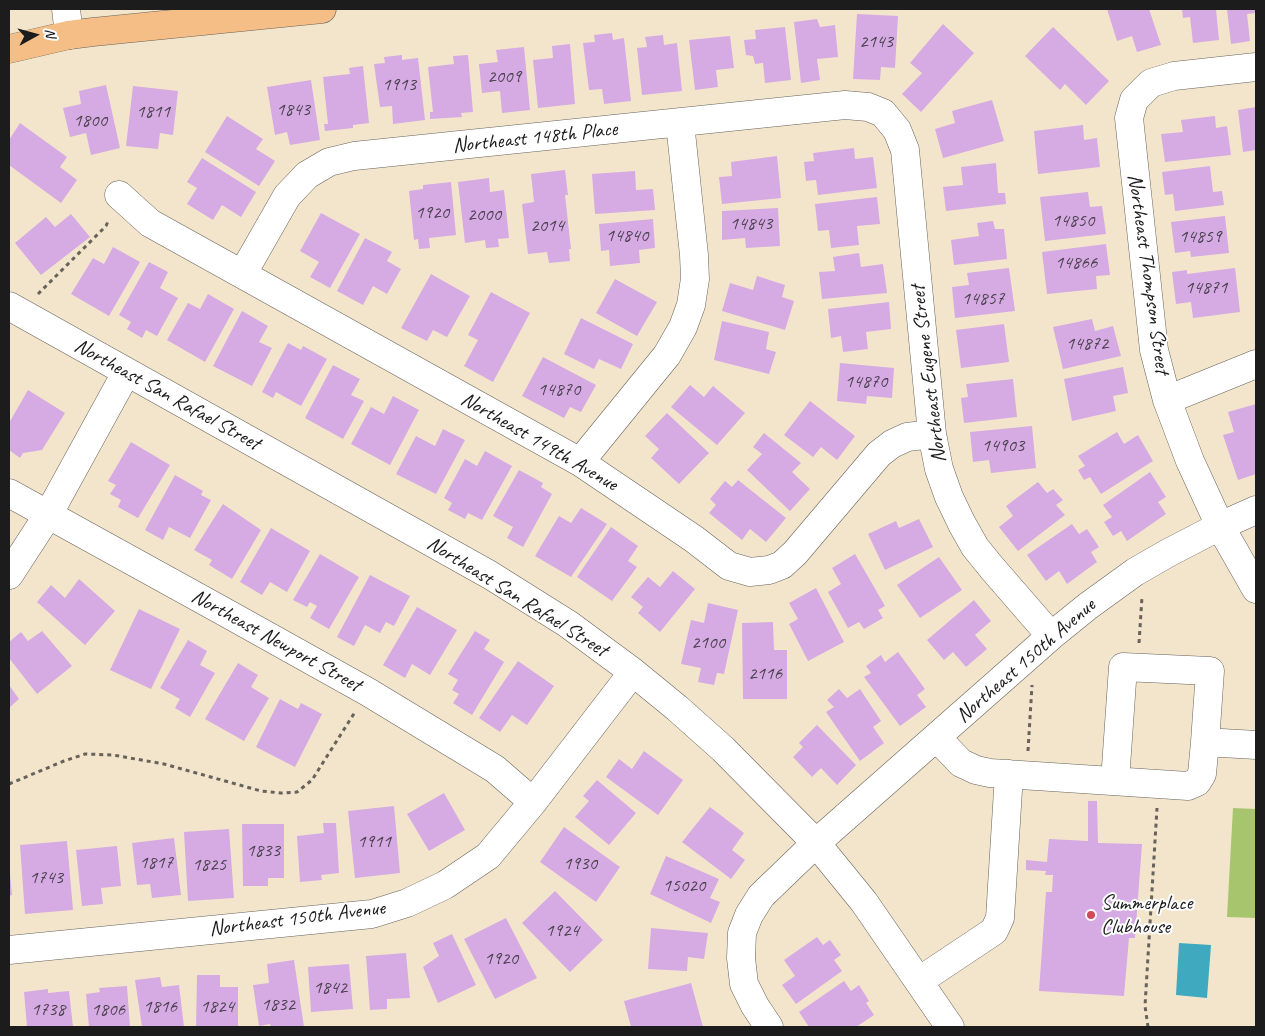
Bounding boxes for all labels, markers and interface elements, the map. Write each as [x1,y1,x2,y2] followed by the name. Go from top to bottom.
[10,10,60,60] north arrow
[41,28,59,38] text: N
[859,31,893,53] house number: 2143
[487,66,521,88] house number: 2009
[382,74,416,96] house number: 1913
[276,99,310,121] house number: 1843
[136,101,170,123] house number: 1811
[73,110,107,132] house number: 1800
[451,117,619,159] street label: Northeast 148th Place
[1122,172,1174,376] street label: Northeast Thompson Street
[415,202,449,224] house number: 1920
[467,204,501,226] house number: 2000
[1052,210,1094,232] house number: 14850
[730,213,772,235] house number: 14843
[530,215,564,237] house number: 2014
[606,225,648,247] house number: 14840
[1179,226,1221,248] house number: 14859
[1055,252,1097,274] house number: 14866
[1185,277,1227,299] house number: 14871
[906,284,952,464] street label: Northeast Eugene Street
[962,288,1004,310] house number: 14857
[70,333,264,457] street label: Northeast San Rafael Street
[1066,333,1108,355] house number: 14872
[845,371,887,393] house number: 14870
[538,379,580,401] house number: 14870
[456,387,622,497] street label: Northeast 149th Avenue
[982,435,1024,457] house number: 14903
[422,531,612,663] street label: Northeast San Rafael Street
[187,584,365,698] street label: Northeast Newport Street
[951,593,1101,729] street label: Northeast 150th Avenue
[691,632,725,654] house number: 2100
[748,663,782,685] house number: 2116
[357,831,391,853] house number: 1911
[246,840,280,862] house number: 1833
[139,852,173,874] house number: 1817
[563,853,597,875] house number: 1930
[192,854,226,876] house number: 1825
[29,867,63,889] house number: 1743
[663,875,705,897] house number: 15020
[1101,890,1192,940] place label: Summerplace Clubhouse
[208,896,386,942] street label: Northeast 150th Avenue
[1085,909,1097,921] marker: Summerplace Clubhouse
[545,920,579,942] house number: 1924
[484,948,518,970] house number: 1920
[313,977,347,999] house number: 1842
[261,994,295,1016] house number: 1832
[143,996,177,1018] house number: 1816
[200,996,234,1018] house number: 1824
[31,999,65,1021] house number: 1738
[91,999,125,1021] house number: 1806

